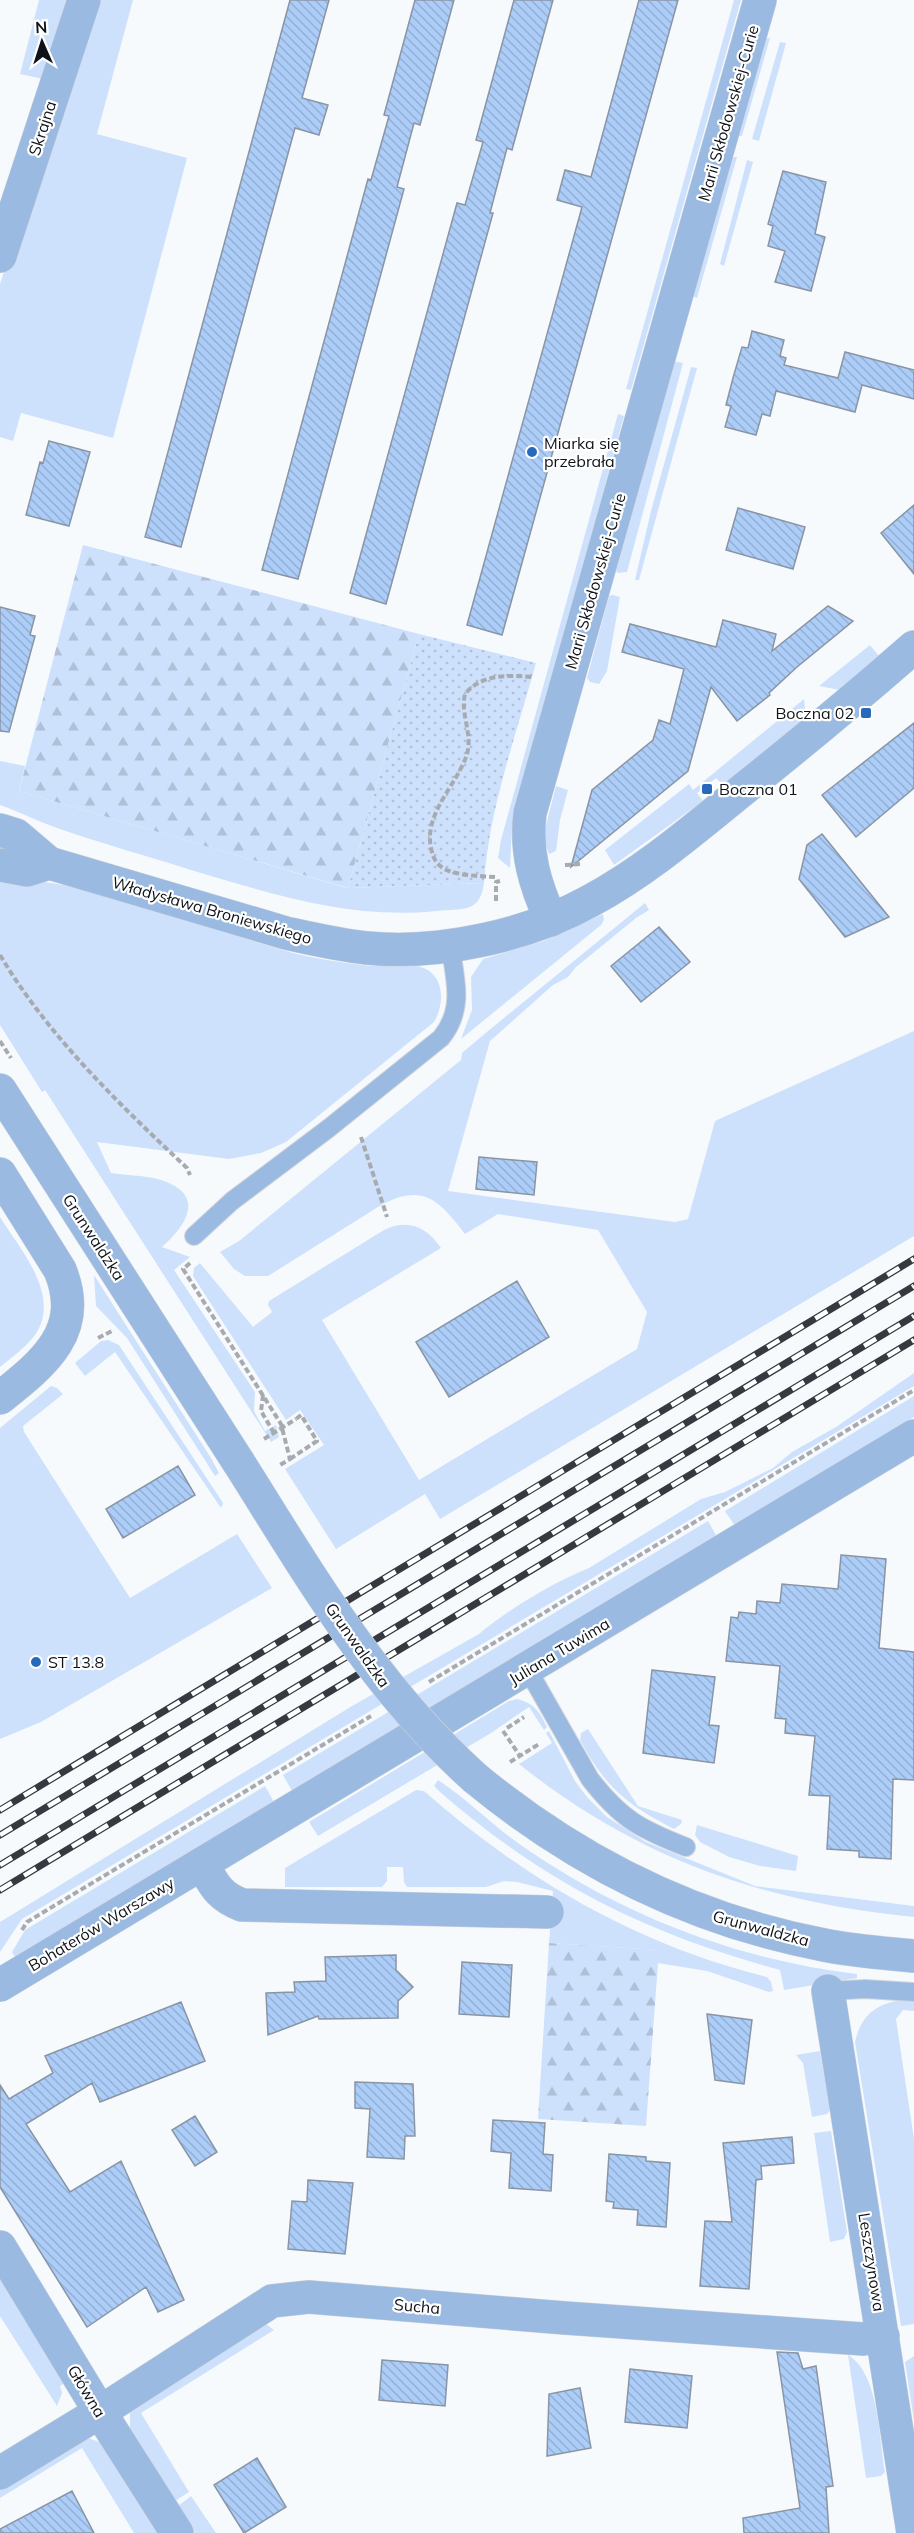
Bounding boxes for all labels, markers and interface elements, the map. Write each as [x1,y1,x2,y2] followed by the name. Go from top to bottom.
[12,12,72,72] north arrow
[35,17,48,37] text: N
[693,23,763,203] street label: Marii Skłodowskiej-Curie
[24,98,60,158] street label: Skrajna
[544,433,619,471] place label: Miarka się przebrała
[525,445,539,459] marker: Miarka się przebrała
[560,491,630,671] street label: Marii Skłodowskiej-Curie
[775,703,854,723] place label: Boczna 02
[859,706,873,720] marker: Boczna 02
[719,779,798,799] place label: Boczna 01
[700,782,714,796] marker: Boczna 01
[110,872,314,948] street label: Władysława Broniewskiego
[59,1190,129,1284] street label: Grunwaldzka
[321,1599,395,1691] street label: Grunwaldzka
[505,1613,613,1689] street label: Juliana Tuwima
[48,1652,104,1672] place label: ST 13.8
[29,1655,43,1669] marker: ST 13.8
[25,1872,178,1975] street label: Bohaterów Warszawy
[711,1906,811,1950] street label: Grunwaldzka
[854,2211,890,2313] street label: Leszczynowa
[393,2294,441,2318] street label: Sucha
[64,2361,110,2421] street label: Główna

